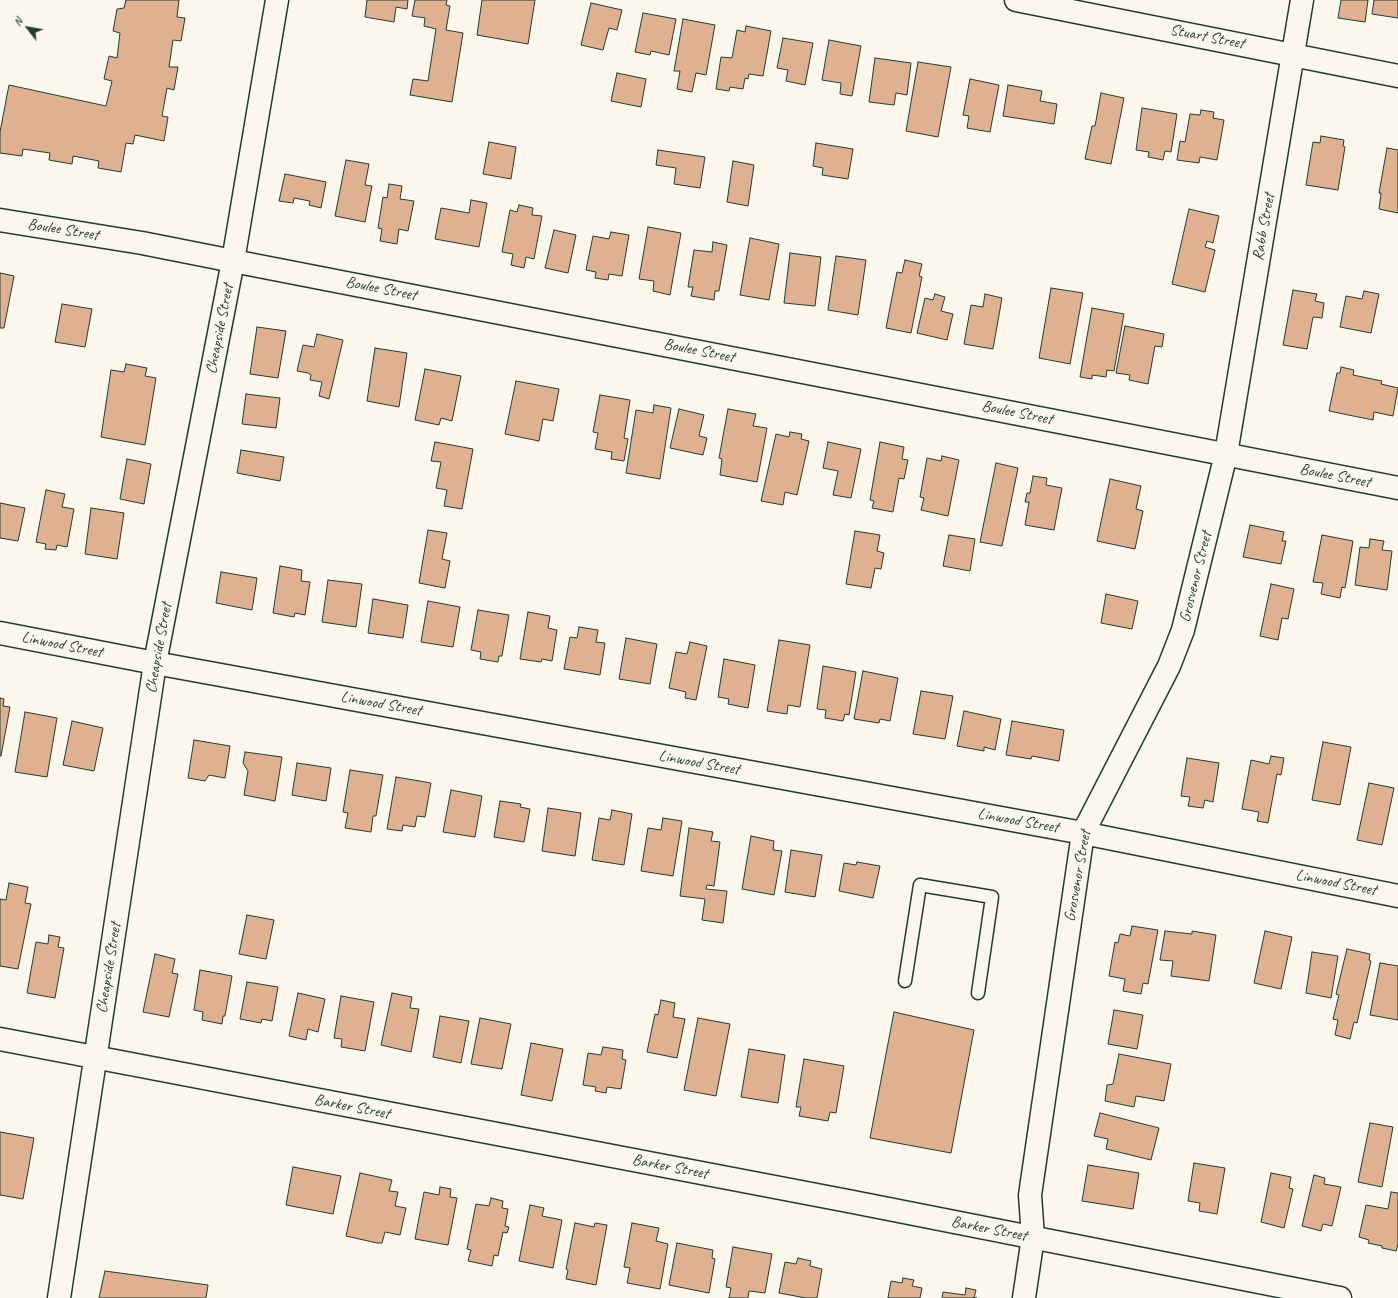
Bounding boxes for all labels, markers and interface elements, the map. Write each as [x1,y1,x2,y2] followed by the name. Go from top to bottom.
[8,8,48,48] north arrow
[10,15,25,28] text: N
[1168,20,1246,54] street label: Stuart Street
[1249,192,1279,262] street label: Rabb Street
[26,215,100,245] street label: Boulee Street
[344,273,418,305] street label: Boulee Street
[202,282,238,376] street label: Cheapside Street
[662,335,736,367] street label: Boulee Street
[980,397,1054,429] street label: Boulee Street
[1298,460,1372,492] street label: Boulee Street
[1175,530,1217,624] street label: Grosvenor Street
[142,601,176,695] street label: Cheapside Street
[20,628,104,662] street label: Linwood Street
[339,687,423,721] street label: Linwood Street
[657,746,741,780] street label: Linwood Street
[976,804,1060,838] street label: Linwood Street
[1061,829,1095,923] street label: Grosvenor Street
[1294,866,1378,900] street label: Linwood Street
[92,921,126,1015] street label: Cheapside Street
[313,1090,391,1124] street label: Barker Street
[631,1150,709,1184] street label: Barker Street
[950,1212,1028,1246] street label: Barker Street

